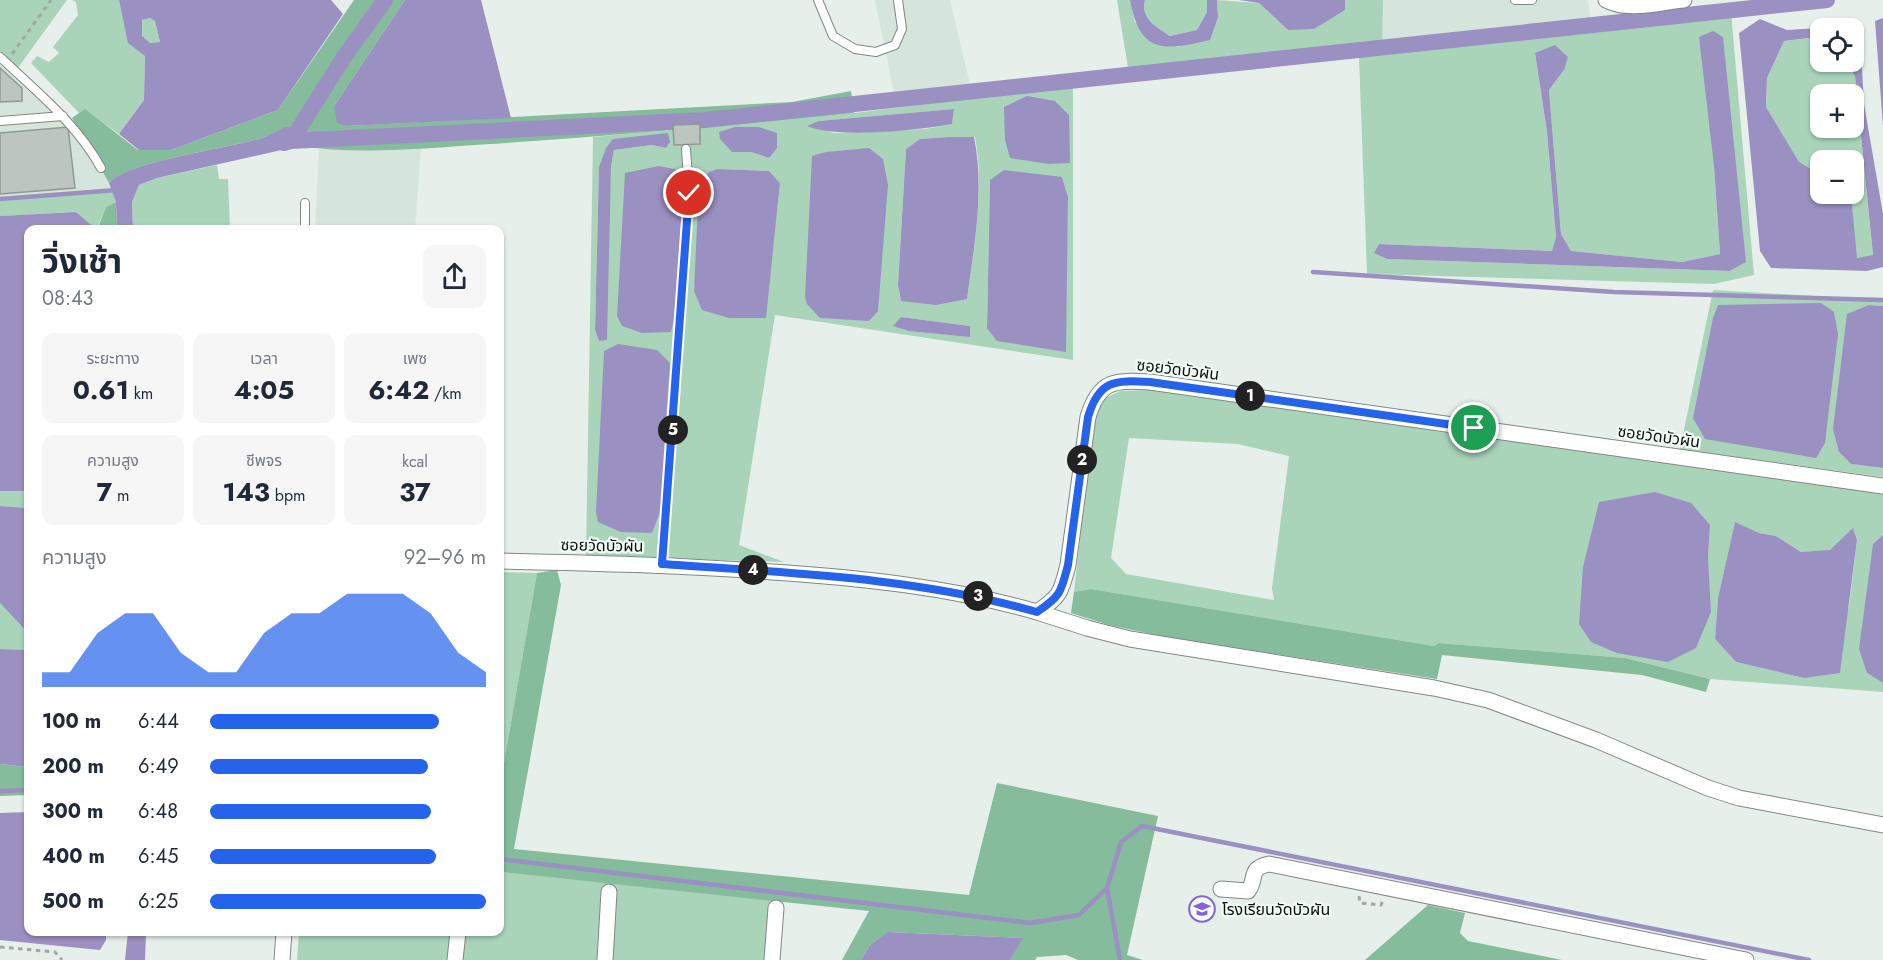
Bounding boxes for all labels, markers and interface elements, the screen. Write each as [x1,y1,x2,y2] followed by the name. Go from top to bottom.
[1810,18,1864,204] map controls
[1810,18,1864,72] button: locate
[1810,84,1864,138] button: +
[1810,150,1864,204] button: −
[663,167,714,218] pin
[672,176,705,209] icon: check
[42,238,122,285] text: วิ่งเช้า
[423,245,486,308] button: share
[42,284,94,313] text: 08:43
[87,347,139,370] text: ระยะทาง
[250,347,278,370] text: เวลา
[403,347,427,370] text: เพซ
[1135,353,1221,386] street label: ซอยวัดบัวผัน
[73,371,129,409] text: 0.61
[234,371,294,409] text: 4:05
[368,371,429,409] text: 6:42
[1235,381,1265,411] pin: 1
[129,382,153,405] text: km
[429,382,462,405] text: /km
[1246,384,1254,407] text: 1
[1448,402,1499,453] pin
[1457,411,1490,444] icon: arrive
[658,415,688,445] pin: 5
[668,418,678,441] text: 5
[1616,419,1702,454] street label: ซอยวัดบัวผัน
[1067,445,1097,475] pin: 2
[1077,448,1087,471] text: 2
[87,449,139,472] text: ความสูง
[246,449,282,472] text: ชีพจร
[402,450,428,473] text: kcal
[97,473,112,511] text: 7
[222,473,270,511] text: 143
[399,473,431,511] text: 37
[112,484,129,507] text: m
[270,484,306,507] text: bpm
[560,533,644,558] street label: ซอยวัดบัวผัน
[42,543,107,572] text: ความสูง
[404,543,486,572] text: 92–96 m
[738,555,768,585] pin: 4
[747,558,759,581] text: 4
[963,581,993,611] pin: 3
[973,584,983,607] text: 3
[42,707,101,736] text: 100 m
[138,707,179,736] text: 6:44
[42,752,104,781] text: 200 m
[138,752,179,781] text: 6:49
[42,797,103,826] text: 300 m
[138,797,178,826] text: 6:48
[42,842,105,871] text: 400 m
[138,842,178,871] text: 6:45
[42,887,104,916] text: 500 m
[138,887,178,916] text: 6:25
[1187,894,1217,924] school or university icon: โรงเรียนวัดบัวผัน
[1222,898,1330,921] place label: โรงเรียนวัดบัวผัน

